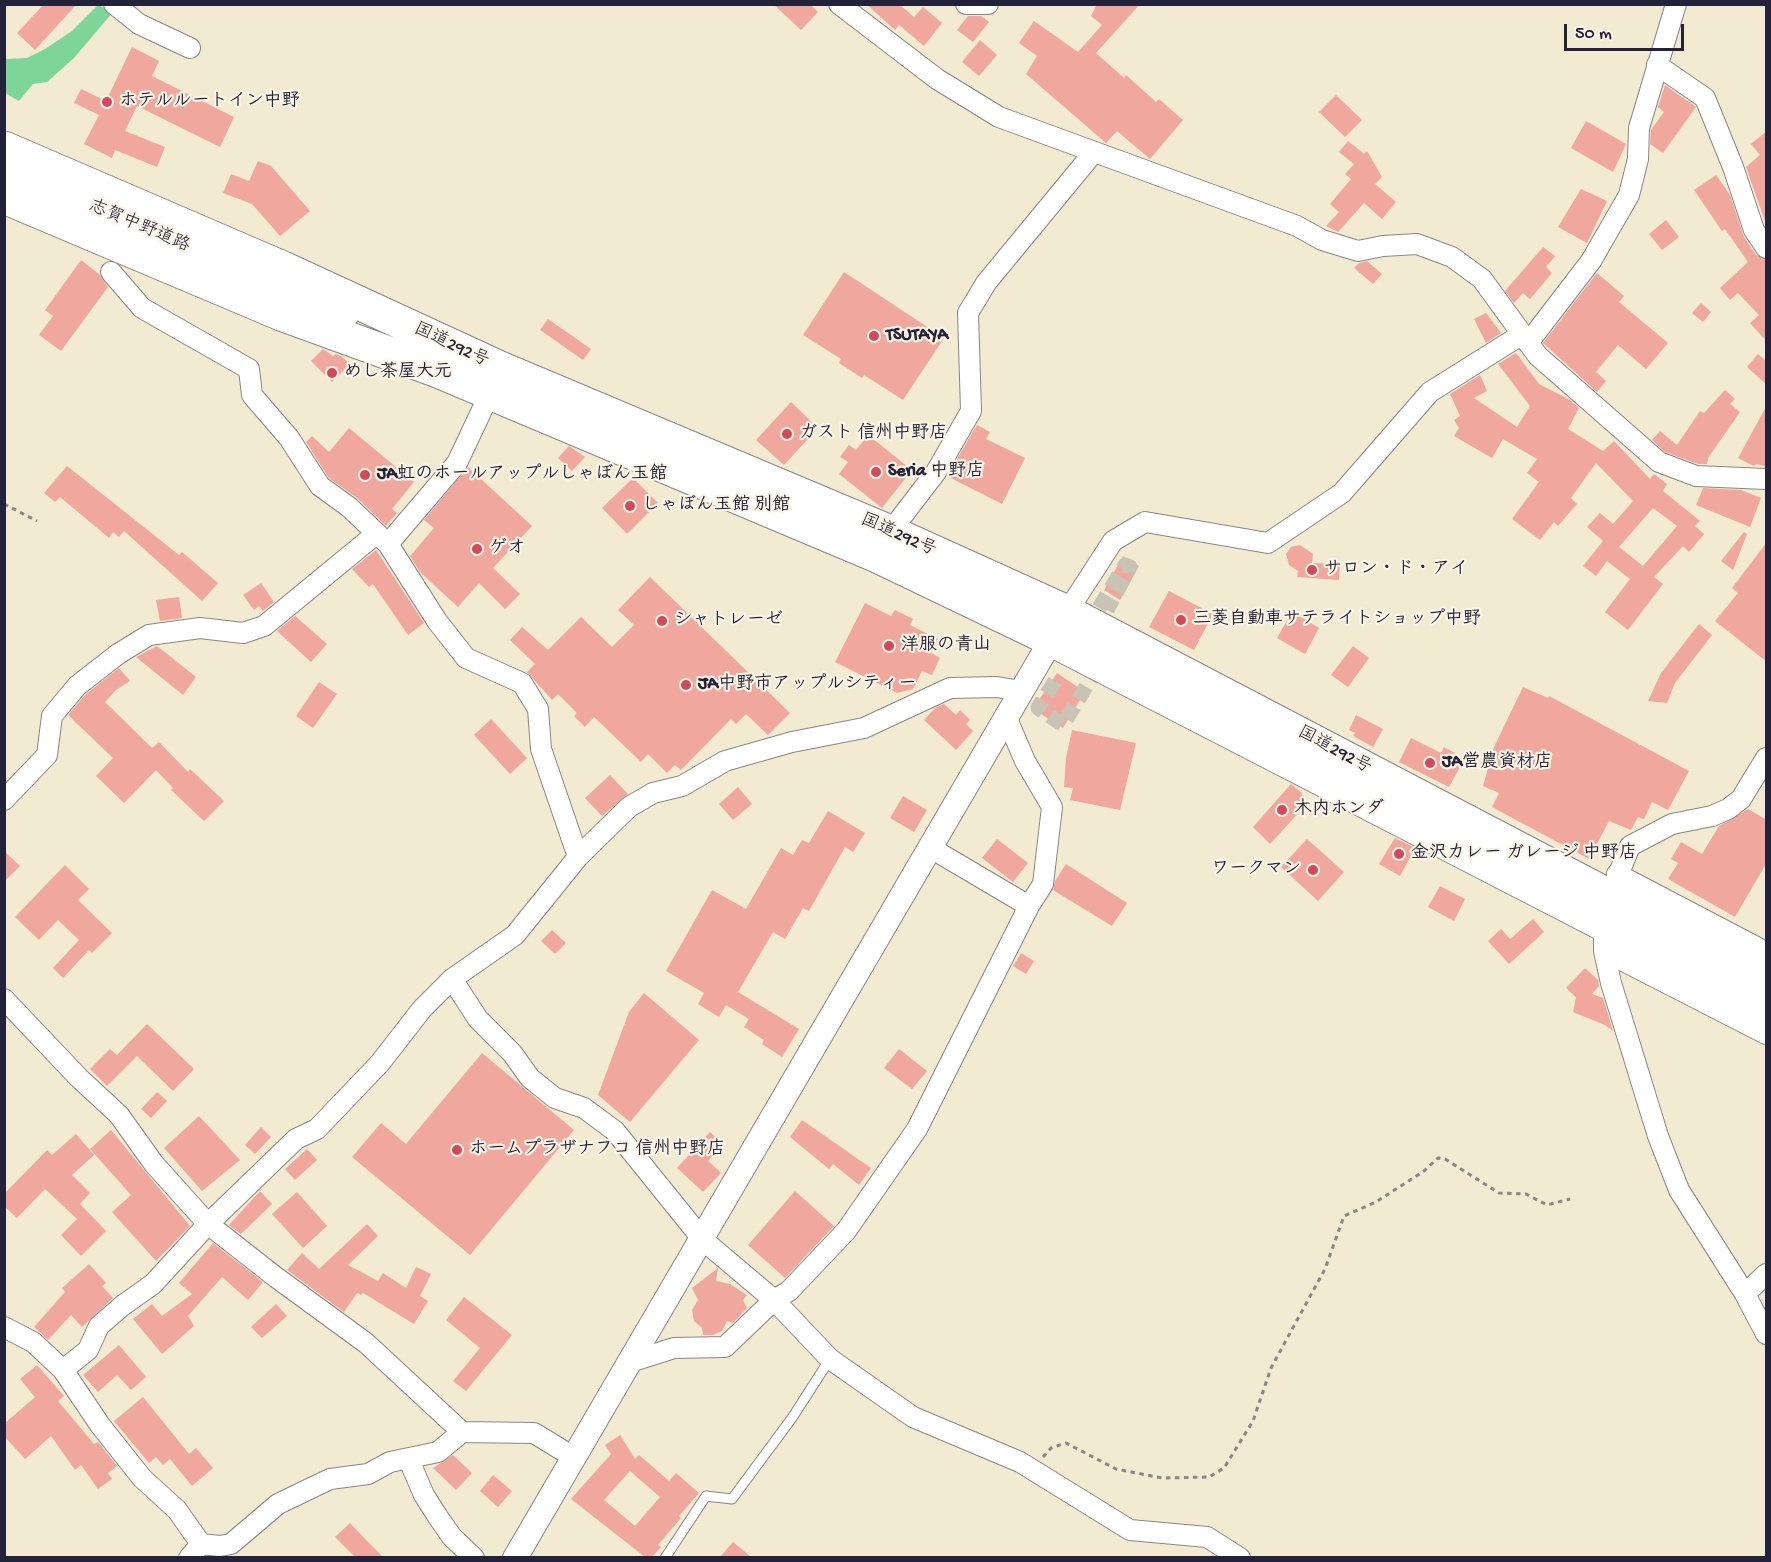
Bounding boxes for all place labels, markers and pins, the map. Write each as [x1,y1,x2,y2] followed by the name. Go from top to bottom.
[119,91,300,113] place label: ホテルルートイン中野
[100,95,114,109] marker: ホテルルートイン中野
[886,325,948,347] place label: TSUTAYA
[867,329,881,343] marker: TSUTAYA
[344,362,452,384] place label: めし茶屋大元
[325,366,339,380] marker: めし茶屋大元
[799,423,947,445] place label: ガスト 信州中野店
[780,427,794,441] marker: ガスト 信州中野店
[888,461,984,483] place label: Seria 中野店
[377,464,667,486] place label: JA虹のホールアップルしゃぼん玉館
[869,465,883,479] marker: Seria 中野店
[358,468,372,482] marker: JA虹のホールアップルしゃぼん玉館
[642,495,790,517] place label: しゃぼん玉館 別館
[623,499,637,513] marker: しゃぼん玉館 別館
[489,538,525,560] place label: ゲオ
[470,542,484,556] marker: ゲオ
[1324,559,1468,581] place label: サロン・ド・アイ
[1305,563,1319,577] marker: サロン・ド・アイ
[1193,609,1481,631] place label: 三菱自動車サテライトショップ中野
[674,610,783,632] place label: シャトレーゼ
[1174,613,1188,627] marker: 三菱自動車サテライトショップ中野
[655,614,669,628] marker: シャトレーゼ
[901,635,991,657] place label: 洋服の青山
[882,639,896,653] marker: 洋服の青山
[698,674,916,696] place label: JA中野市アップルシティー
[679,678,693,692] marker: JA中野市アップルシティー
[1442,752,1552,774] place label: JA営農資材店
[1423,756,1437,770] marker: JA営農資材店
[1294,799,1384,821] place label: 木内ホンダ
[1275,803,1289,817] marker: 木内ホンダ
[1411,843,1637,865] place label: 金沢カレー ガレージ 中野店
[1392,847,1406,861] marker: 金沢カレー ガレージ 中野店
[1211,859,1301,881] place label: ワークマン
[1306,863,1320,877] marker: ワークマン
[469,1139,725,1161] place label: ホームプラザナフコ 信州中野店
[450,1143,464,1157] marker: ホームプラザナフコ 信州中野店

